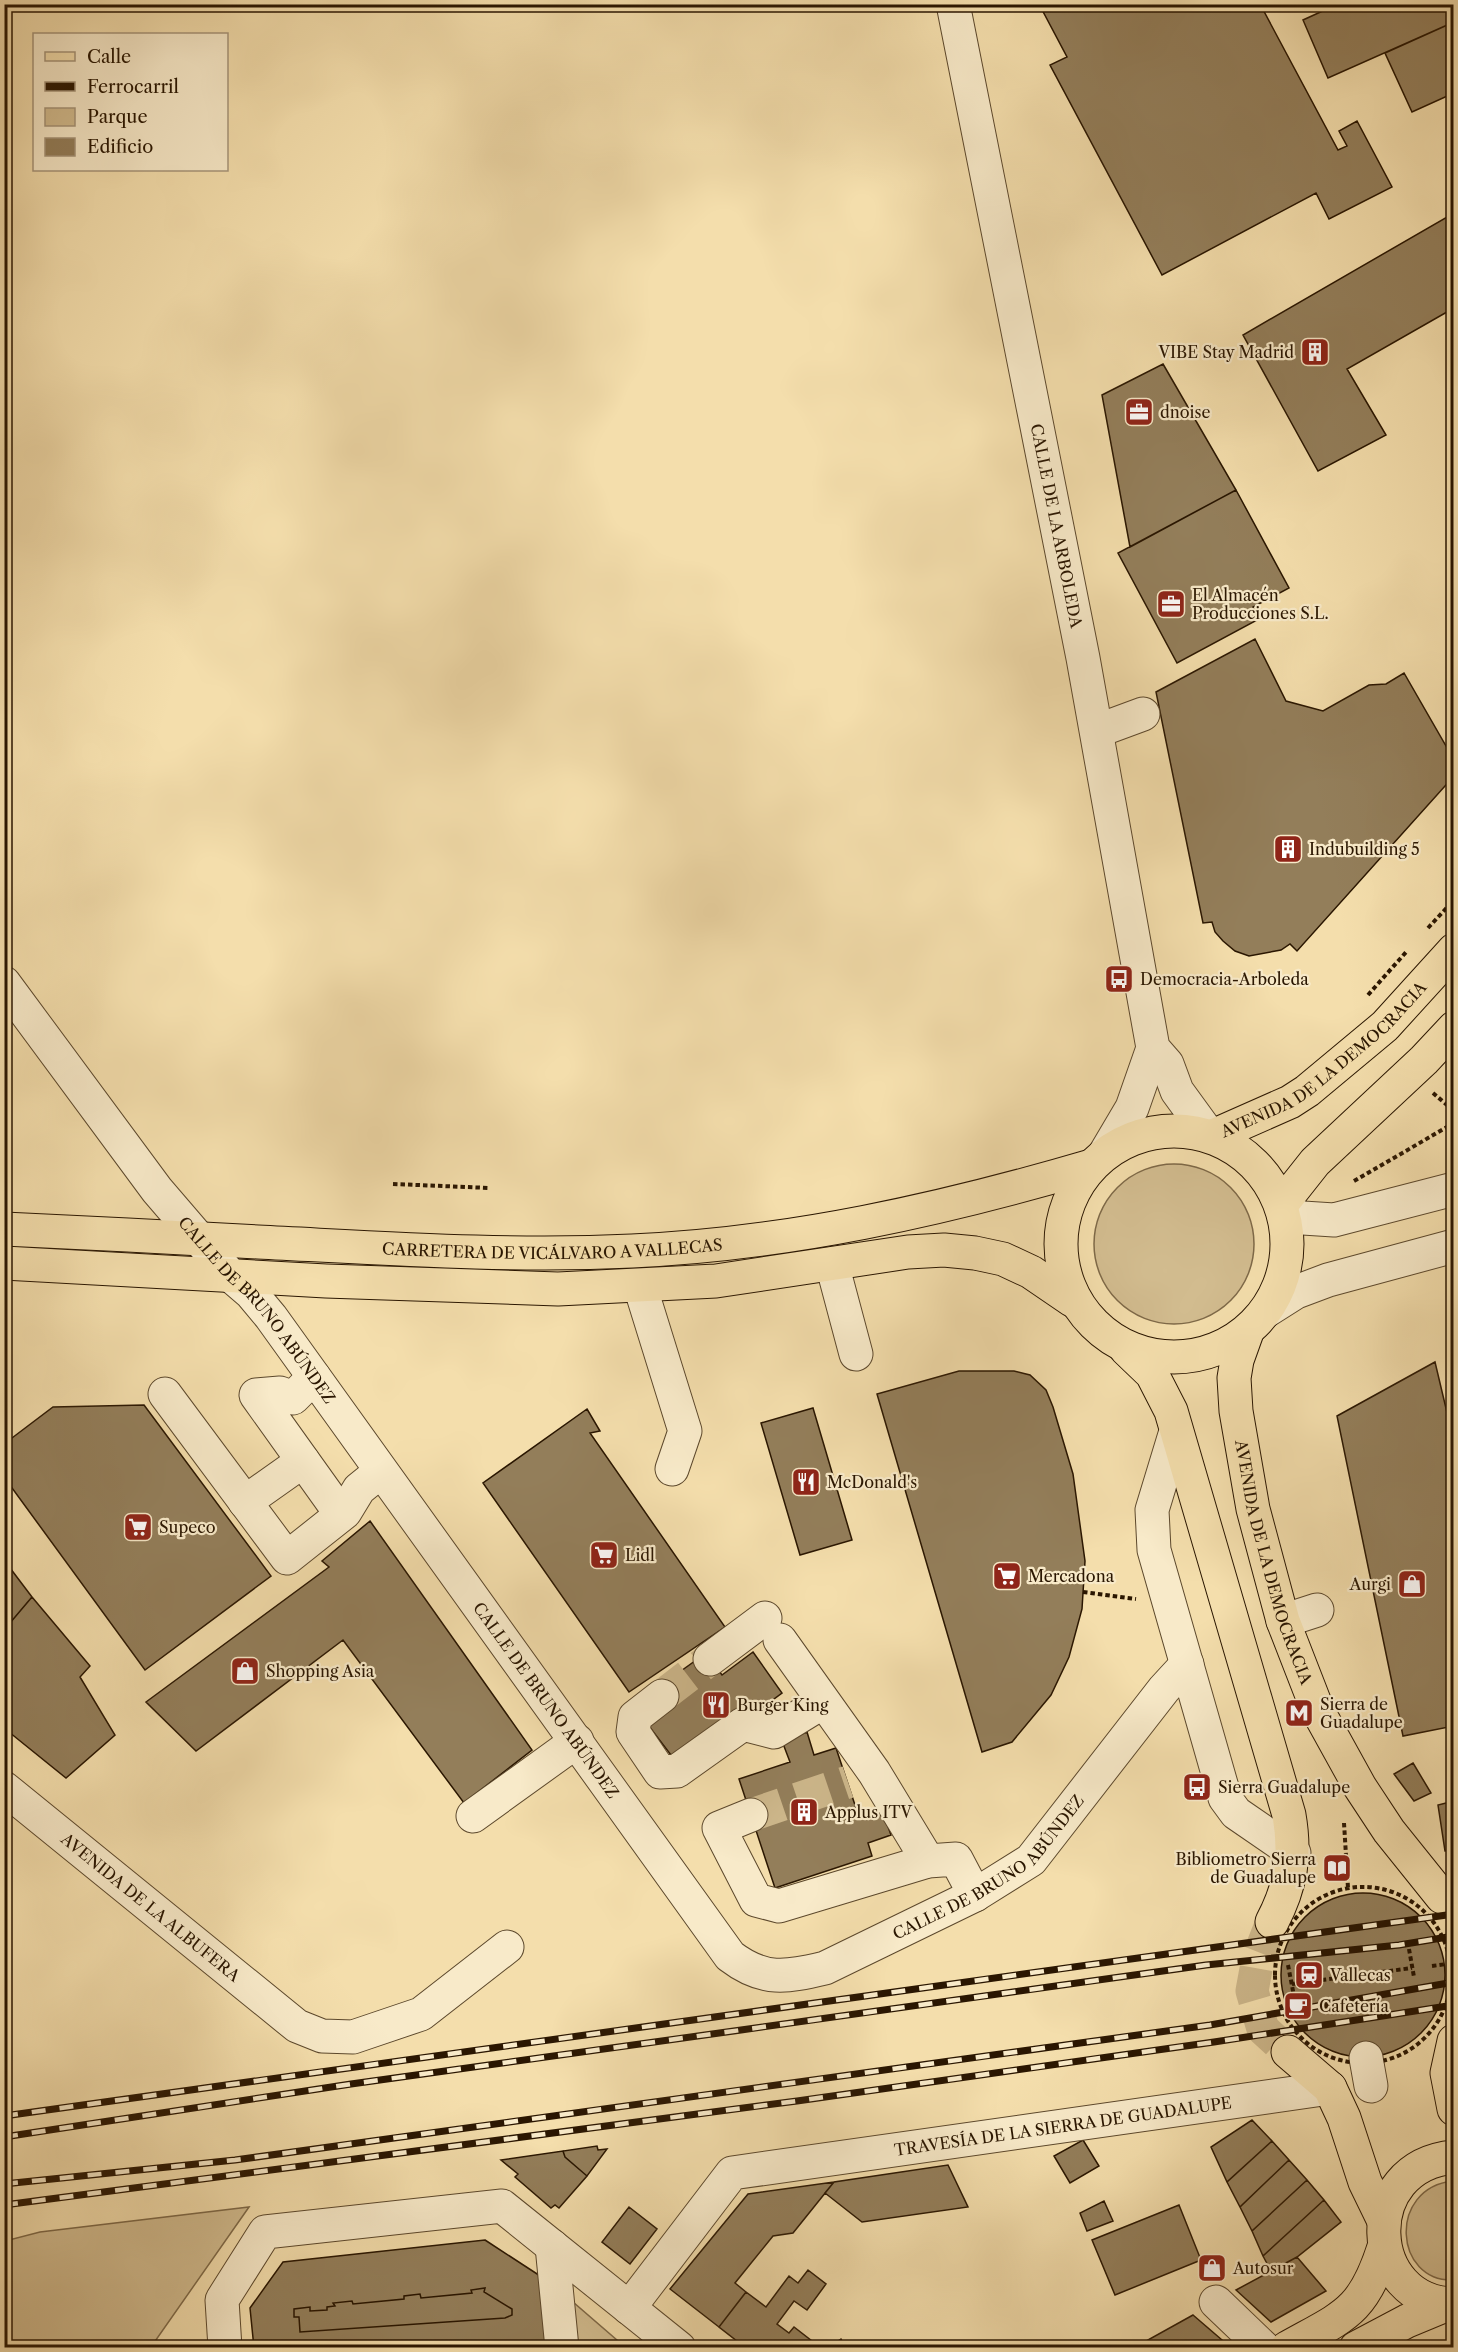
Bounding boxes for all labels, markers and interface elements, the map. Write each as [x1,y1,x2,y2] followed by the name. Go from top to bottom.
[33,33,228,171] legend
[87,46,131,68] text: Calle
[87,76,179,98] text: Ferrocarril
[87,106,148,128] text: Parque
[87,136,153,158] text: Edificio
[1299,336,1331,368] building icon: VIBE Stay Madrid
[1158,342,1294,362] place label: VIBE Stay Madrid
[1123,396,1155,428] office icon: dnoise
[1160,402,1210,422] place label: dnoise
[1027,422,1087,631] street label: CALLE DE LA ARBOLEDA
[1192,585,1329,623] place label: El Almacén Producciones S.L.
[1155,588,1187,620] office icon: El Almacén Producciones S.L.
[1272,833,1304,865] building icon: Indubuilding 5
[1309,839,1420,859] place label: Indubuilding 5
[1103,963,1135,995] bus stop icon: Democracia-Arboleda
[1140,969,1309,989] place label: Democracia-Arboleda
[1217,976,1431,1142] street label: AVENIDA DE LA DEMOCRACIA
[174,1212,340,1407] street label: CALLE DE BRUNO ABÚNDEZ
[382,1234,724,1263] street label: CARRETERA DE VICÁLVARO A VALLECAS
[1231,1437,1317,1688] street label: AVENIDA DE LA DEMOCRACIA
[790,1466,822,1498] restaurant icon: McDonald's
[827,1472,917,1492] place label: McDonald's
[122,1511,154,1543] supermarket icon: Supeco
[159,1517,216,1537] place label: Supeco
[588,1539,620,1571] supermarket icon: Lidl
[625,1545,655,1565] place label: Lidl
[991,1560,1023,1592] supermarket icon: Mercadona
[1028,1566,1115,1586] place label: Mercadona
[1396,1568,1428,1600] shop icon: Aurgi
[1349,1574,1391,1594] place label: Aurgi
[469,1598,623,1802] street label: CALLE DE BRUNO ABÚNDEZ
[229,1655,261,1687] shop icon: Shopping Asia
[266,1661,375,1681] place label: Shopping Asia
[700,1689,732,1721] restaurant icon: Burger King
[1320,1694,1403,1732] place label: Sierra de Guadalupe
[737,1695,829,1715] place label: Burger King
[1283,1697,1315,1729] metro station icon: Sierra de Guadalupe
[1181,1771,1213,1803] bus stop icon: Sierra Guadalupe
[1218,1777,1350,1797] place label: Sierra Guadalupe
[889,1790,1088,1944] street label: CALLE DE BRUNO ABÚNDEZ
[788,1796,820,1828] building icon: Applus ITV
[824,1802,912,1822] place label: Applus ITV
[56,1828,245,1986] street label: AVENIDA DE LA ALBUFERA
[1176,1849,1317,1887] place label: Bibliometro Sierra de Guadalupe
[1321,1852,1353,1884] library icon: Bibliometro Sierra de Guadalupe
[1293,1959,1325,1991] station icon: Vallecas
[1329,1965,1391,1985] place label: Vallecas
[1282,1990,1314,2022] cafe icon: Cafetería
[1319,1996,1389,2016] place label: Cafetería
[893,2092,1233,2160] street label: TRAVESÍA DE LA SIERRA DE GUADALUPE
[1196,2252,1228,2284] shop icon: Autosur
[1232,2258,1294,2278] place label: Autosur

